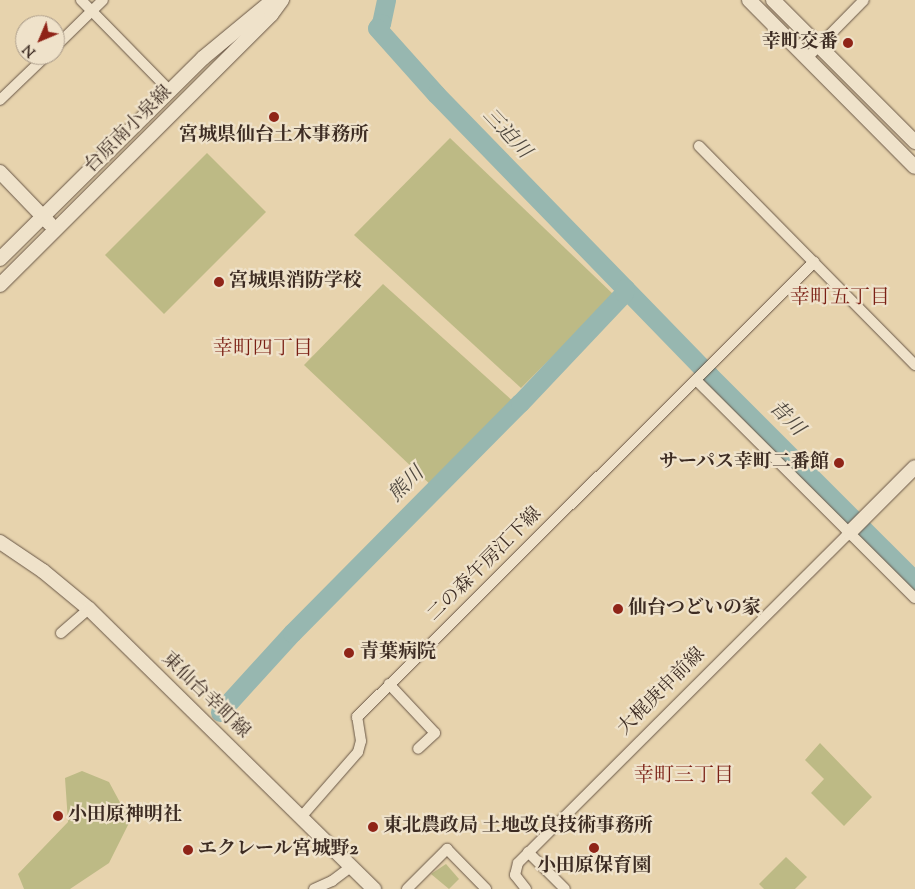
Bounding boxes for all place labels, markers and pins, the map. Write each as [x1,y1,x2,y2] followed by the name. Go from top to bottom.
[762,32,838,54] place label: 幸町交番
[842,37,854,49] marker: 幸町交番
[268,111,280,123] marker: 宮城県仙台土木事務所
[179,125,369,147] place label: 宮城県仙台土木事務所
[229,271,362,293] place label: 宮城県消防学校
[213,276,225,288] marker: 宮城県消防学校
[658,452,829,474] place label: サーパス幸町二番館
[833,457,845,469] marker: サーパス幸町二番館
[628,598,761,620] place label: 仙台つどいの家
[612,603,624,615] marker: 仙台つどいの家
[360,642,436,664] place label: 青葉病院
[342,646,356,660] marker: 青葉病院
[68,805,182,827] place label: 小田原神明社
[52,810,64,822] marker: 小田原神明社
[383,816,653,838] place label: 東北農政局 土地改良技術事務所
[367,821,379,833] marker: 東北農政局 土地改良技術事務所
[198,839,359,861] place label: エクレール宮城野2
[588,842,600,854] marker: 小田原保育園
[182,844,194,856] marker: エクレール宮城野2
[537,856,651,878] place label: 小田原保育園

